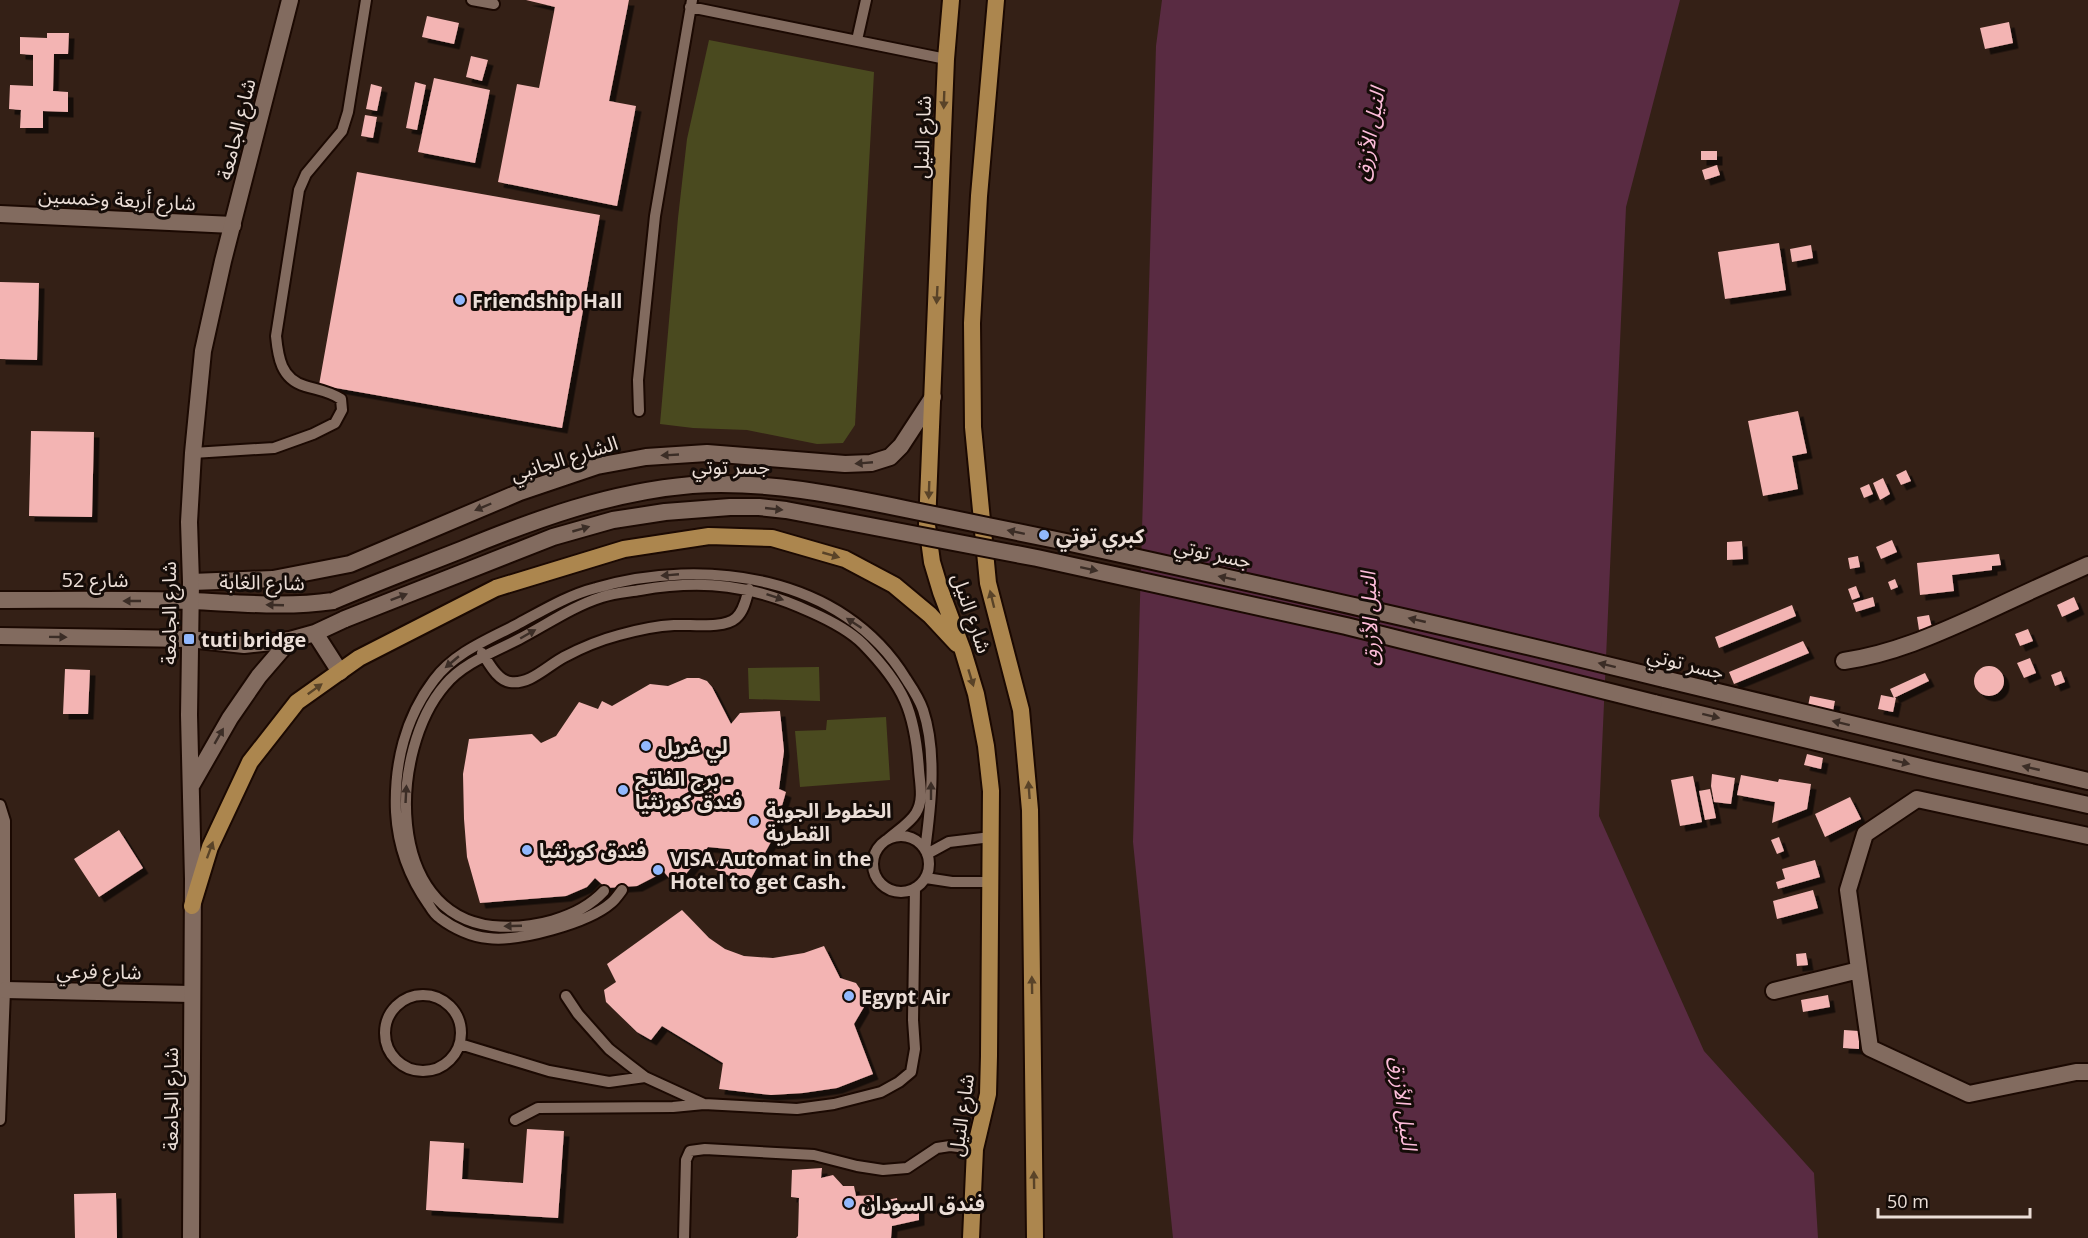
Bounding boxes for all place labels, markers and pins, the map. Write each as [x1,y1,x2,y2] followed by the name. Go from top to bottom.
[472,287,622,314] place label: Friendship Hall
[453,293,467,307] marker: Friendship Hall
[1056,522,1145,552] place label: كبري توتي
[1037,528,1051,542] marker: كبري توتي
[201,626,306,653] place label: tuti bridge
[182,632,196,646] marker: tuti bridge
[658,733,728,763] place label: لي غريل
[639,739,653,753] marker: لي غريل
[635,765,742,815] place label: برج الفاتح - فندق كورنثيا
[616,783,630,797] marker: برج الفاتح - فندق كورنثيا
[766,797,892,847] place label: الخطوط الجوية القطرية
[747,814,761,828] marker: الخطوط الجوية القطرية
[539,837,646,864] place label: فندق كورنثيا
[520,843,534,857] marker: فندق كورنثيا
[670,845,871,895] place label: VISA Automat in the Hotel to get Cash.
[651,863,665,877] marker: VISA Automat in the Hotel to get Cash.
[861,983,950,1010] place label: Egypt Air
[842,989,856,1003] marker: Egypt Air
[861,1190,985,1217] place label: فندق السودان
[842,1196,856,1210] marker: فندق السودان

